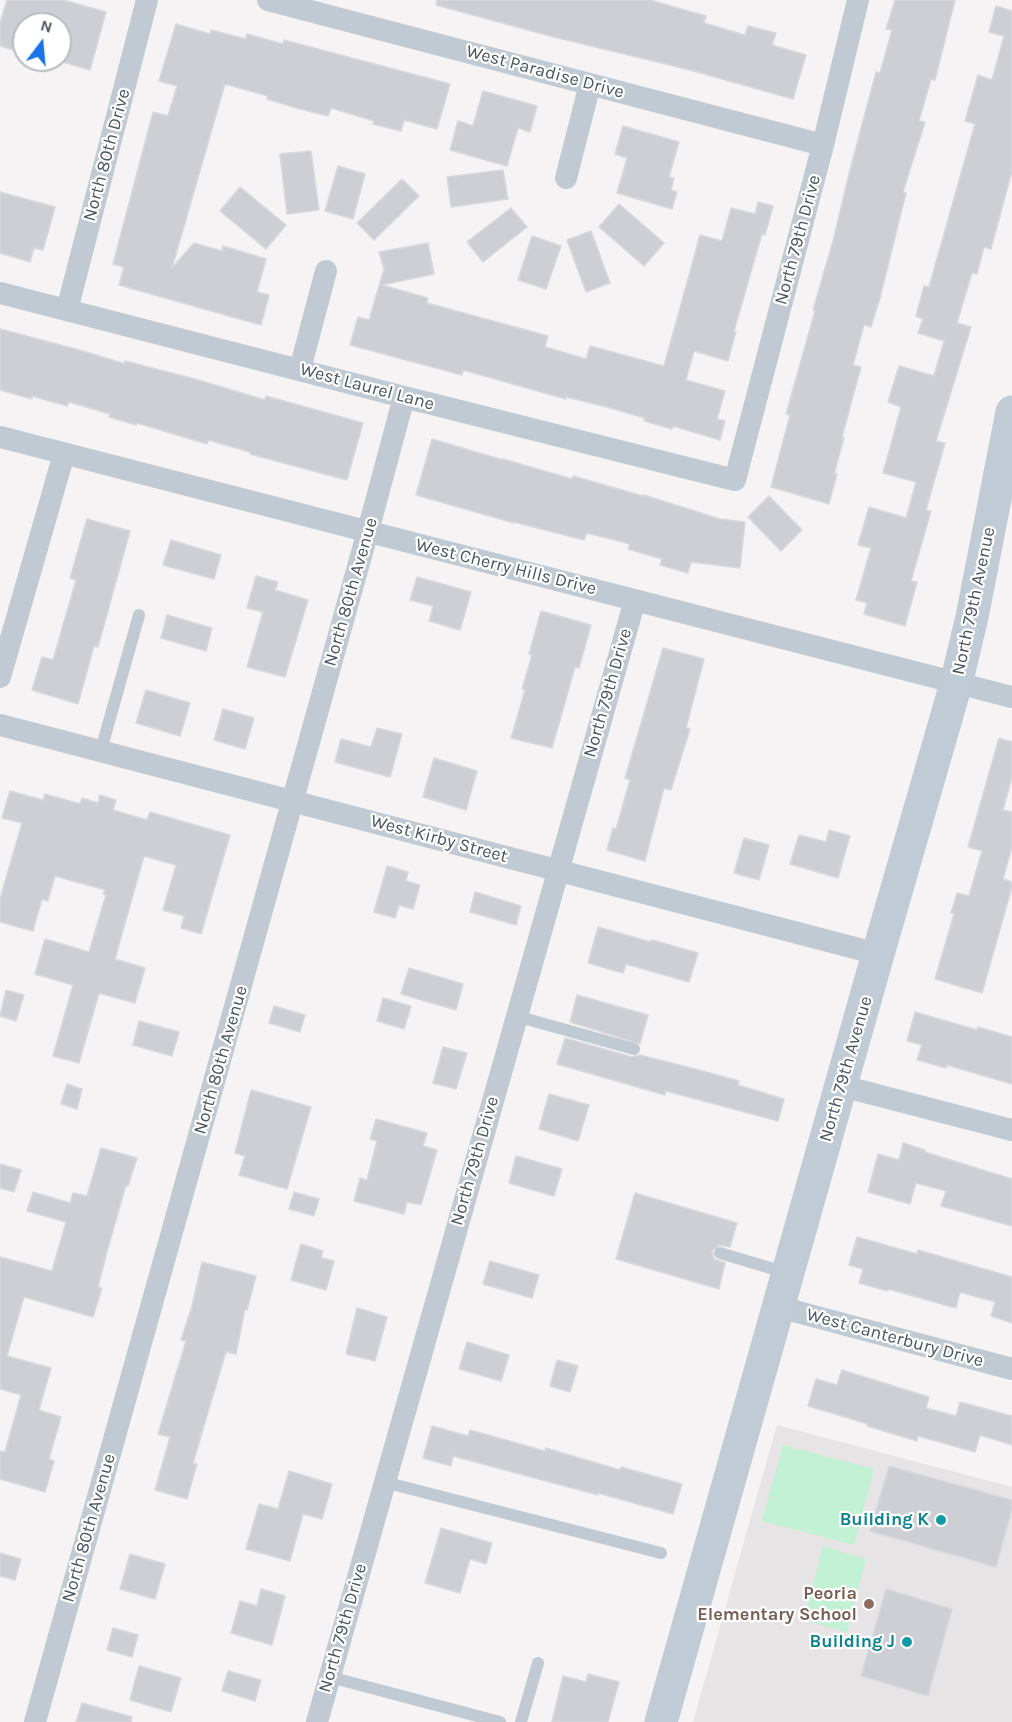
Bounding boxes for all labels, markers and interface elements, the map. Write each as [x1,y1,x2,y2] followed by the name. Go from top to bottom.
[12,12,72,72] north arrow
[38,15,55,37] text: N
[464,41,626,103] street label: West Paradise Drive
[79,86,135,224] street label: North 80th Drive
[770,173,826,307] street label: North 79th Drive
[298,359,436,415] street label: West Laurel Lane
[319,515,383,669] street label: North 80th Avenue
[948,525,1000,677] street label: North 79th Avenue
[413,534,599,600] street label: West Cherry Hills Drive
[579,626,637,760] street label: North 79th Drive
[368,810,510,868] street label: West Kirby Street
[189,983,253,1137] street label: North 80th Avenue
[815,994,877,1144] street label: North 79th Avenue
[446,1094,504,1228] street label: North 79th Drive
[804,1304,986,1372] street label: West Canterbury Drive
[57,1451,121,1605] street label: North 80th Avenue
[840,1509,929,1531] place label: Building K
[934,1513,948,1527] marker: Building K
[314,1561,372,1695] street label: North 79th Drive
[697,1583,857,1626] place label: Peoria Elementary School
[862,1597,876,1611] marker: Peoria Elementary School
[809,1631,895,1653] place label: Building J
[900,1635,914,1649] marker: Building J

